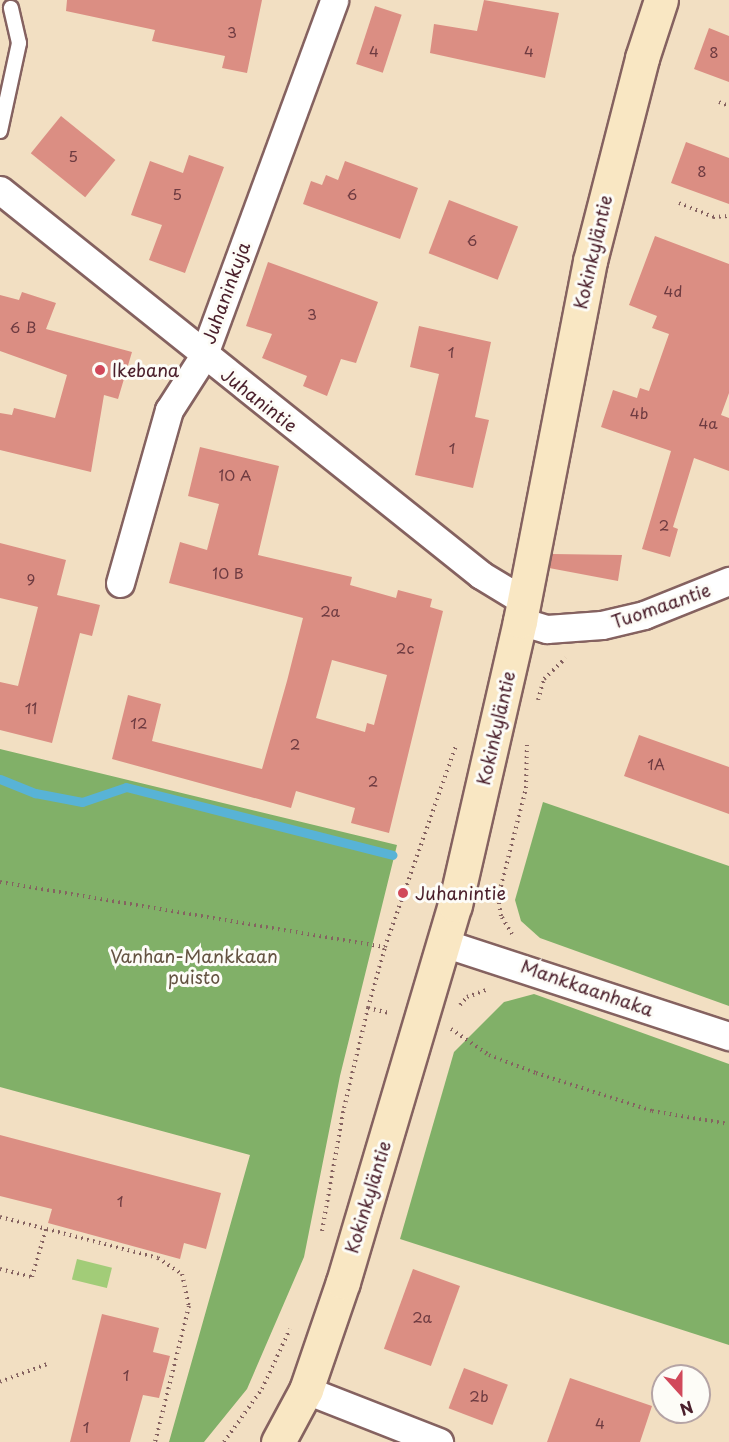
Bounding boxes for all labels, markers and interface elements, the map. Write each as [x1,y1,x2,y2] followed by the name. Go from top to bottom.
[227,23,237,41] house number: 3
[369,42,379,60] house number: 4
[524,42,534,60] house number: 4
[709,43,719,61] house number: 8
[68,147,78,165] house number: 5
[697,162,707,180] house number: 8
[172,185,182,203] house number: 5
[347,185,357,203] house number: 6
[569,193,617,311] street label: Kokinkyläntie
[467,231,477,249] house number: 6
[198,239,254,347] street label: Juhaninkuja
[664,282,682,300] house number: 4d
[307,305,317,323] house number: 3
[10,318,36,336] house number: 6 B
[448,343,454,361] house number: 1
[112,359,179,381] place label: Ikebana
[93,363,107,377] marker: Ikebana
[216,363,302,437] street label: Juhanintie
[630,404,648,422] house number: 4b
[698,414,718,432] house number: 4a
[449,439,455,457] house number: 1
[218,466,252,484] house number: 10 A
[659,516,669,534] house number: 2
[212,564,244,582] house number: 10 B
[27,570,35,588] house number: 9
[609,579,713,633] street label: Tuomaantie
[320,602,340,620] house number: 2a
[396,639,414,657] house number: 2c
[472,669,520,787] street label: Kokinkyläntie
[25,699,37,717] house number: 11
[130,714,148,732] house number: 12
[290,735,300,753] house number: 2
[647,755,665,773] house number: 1A
[368,772,378,790] house number: 2
[415,882,506,904] place label: Juhanintie
[396,886,410,900] marker: Juhanintie
[110,946,278,988] park label: Vanhan-Mankkaan puisto
[518,955,656,1021] street label: Mankkaanhaka
[341,1138,395,1256] street label: Kokinkyläntie
[117,1192,123,1210] house number: 1
[412,1308,432,1326] house number: 2a
[651,1364,711,1424] north arrow
[123,1366,129,1384] house number: 1
[469,1387,489,1405] house number: 2b
[677,1395,697,1422] text: N
[595,1414,605,1432] house number: 4
[83,1418,89,1436] house number: 1

